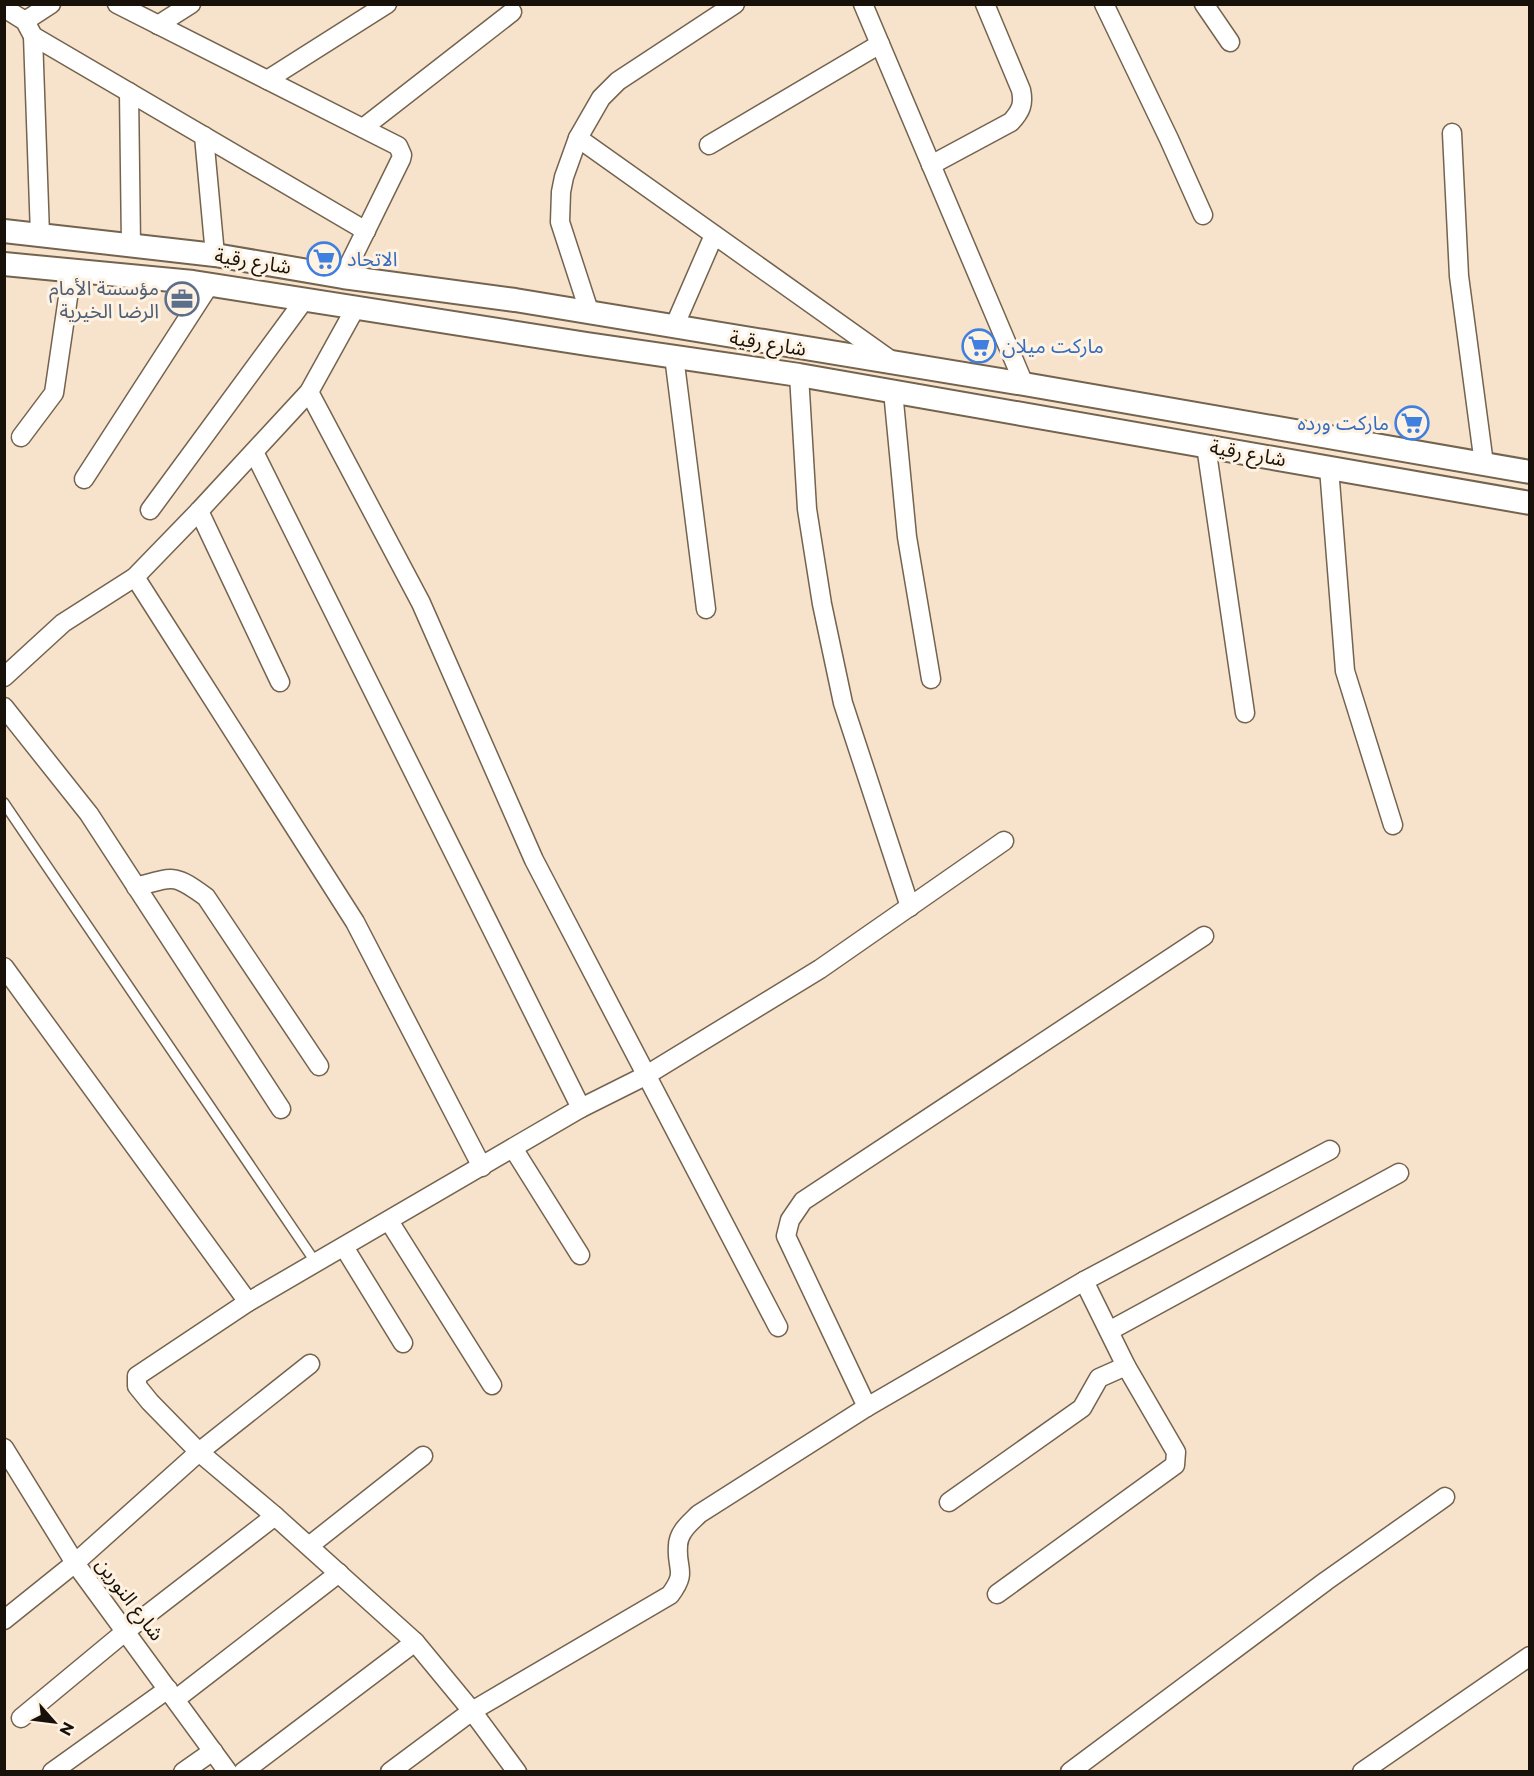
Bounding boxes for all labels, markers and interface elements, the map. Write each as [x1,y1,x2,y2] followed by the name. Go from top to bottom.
[306,241,342,277] supermarket icon: الاتحاد
[213,243,293,282] street label: شارع رقية
[347,247,397,271] place label: الاتحاد
[49,276,159,323] place label: مؤسسة الأمام الرضا الخيرية
[164,281,200,317] office icon: مؤسسة الأمام الرضا الخيرية
[728,325,808,364] street label: شارع رقية
[961,328,997,364] supermarket icon: ماركت ميلان
[1002,334,1104,358] place label: ماركت ميلان
[1394,405,1430,441] supermarket icon: ماركت ورده
[1297,411,1389,435] place label: ماركت ورده
[1207,434,1288,474] street label: شارع رقية
[89,1553,169,1647] street label: شارع النورين
[24,1692,84,1752] north arrow
[55,1719,78,1739] text: N

